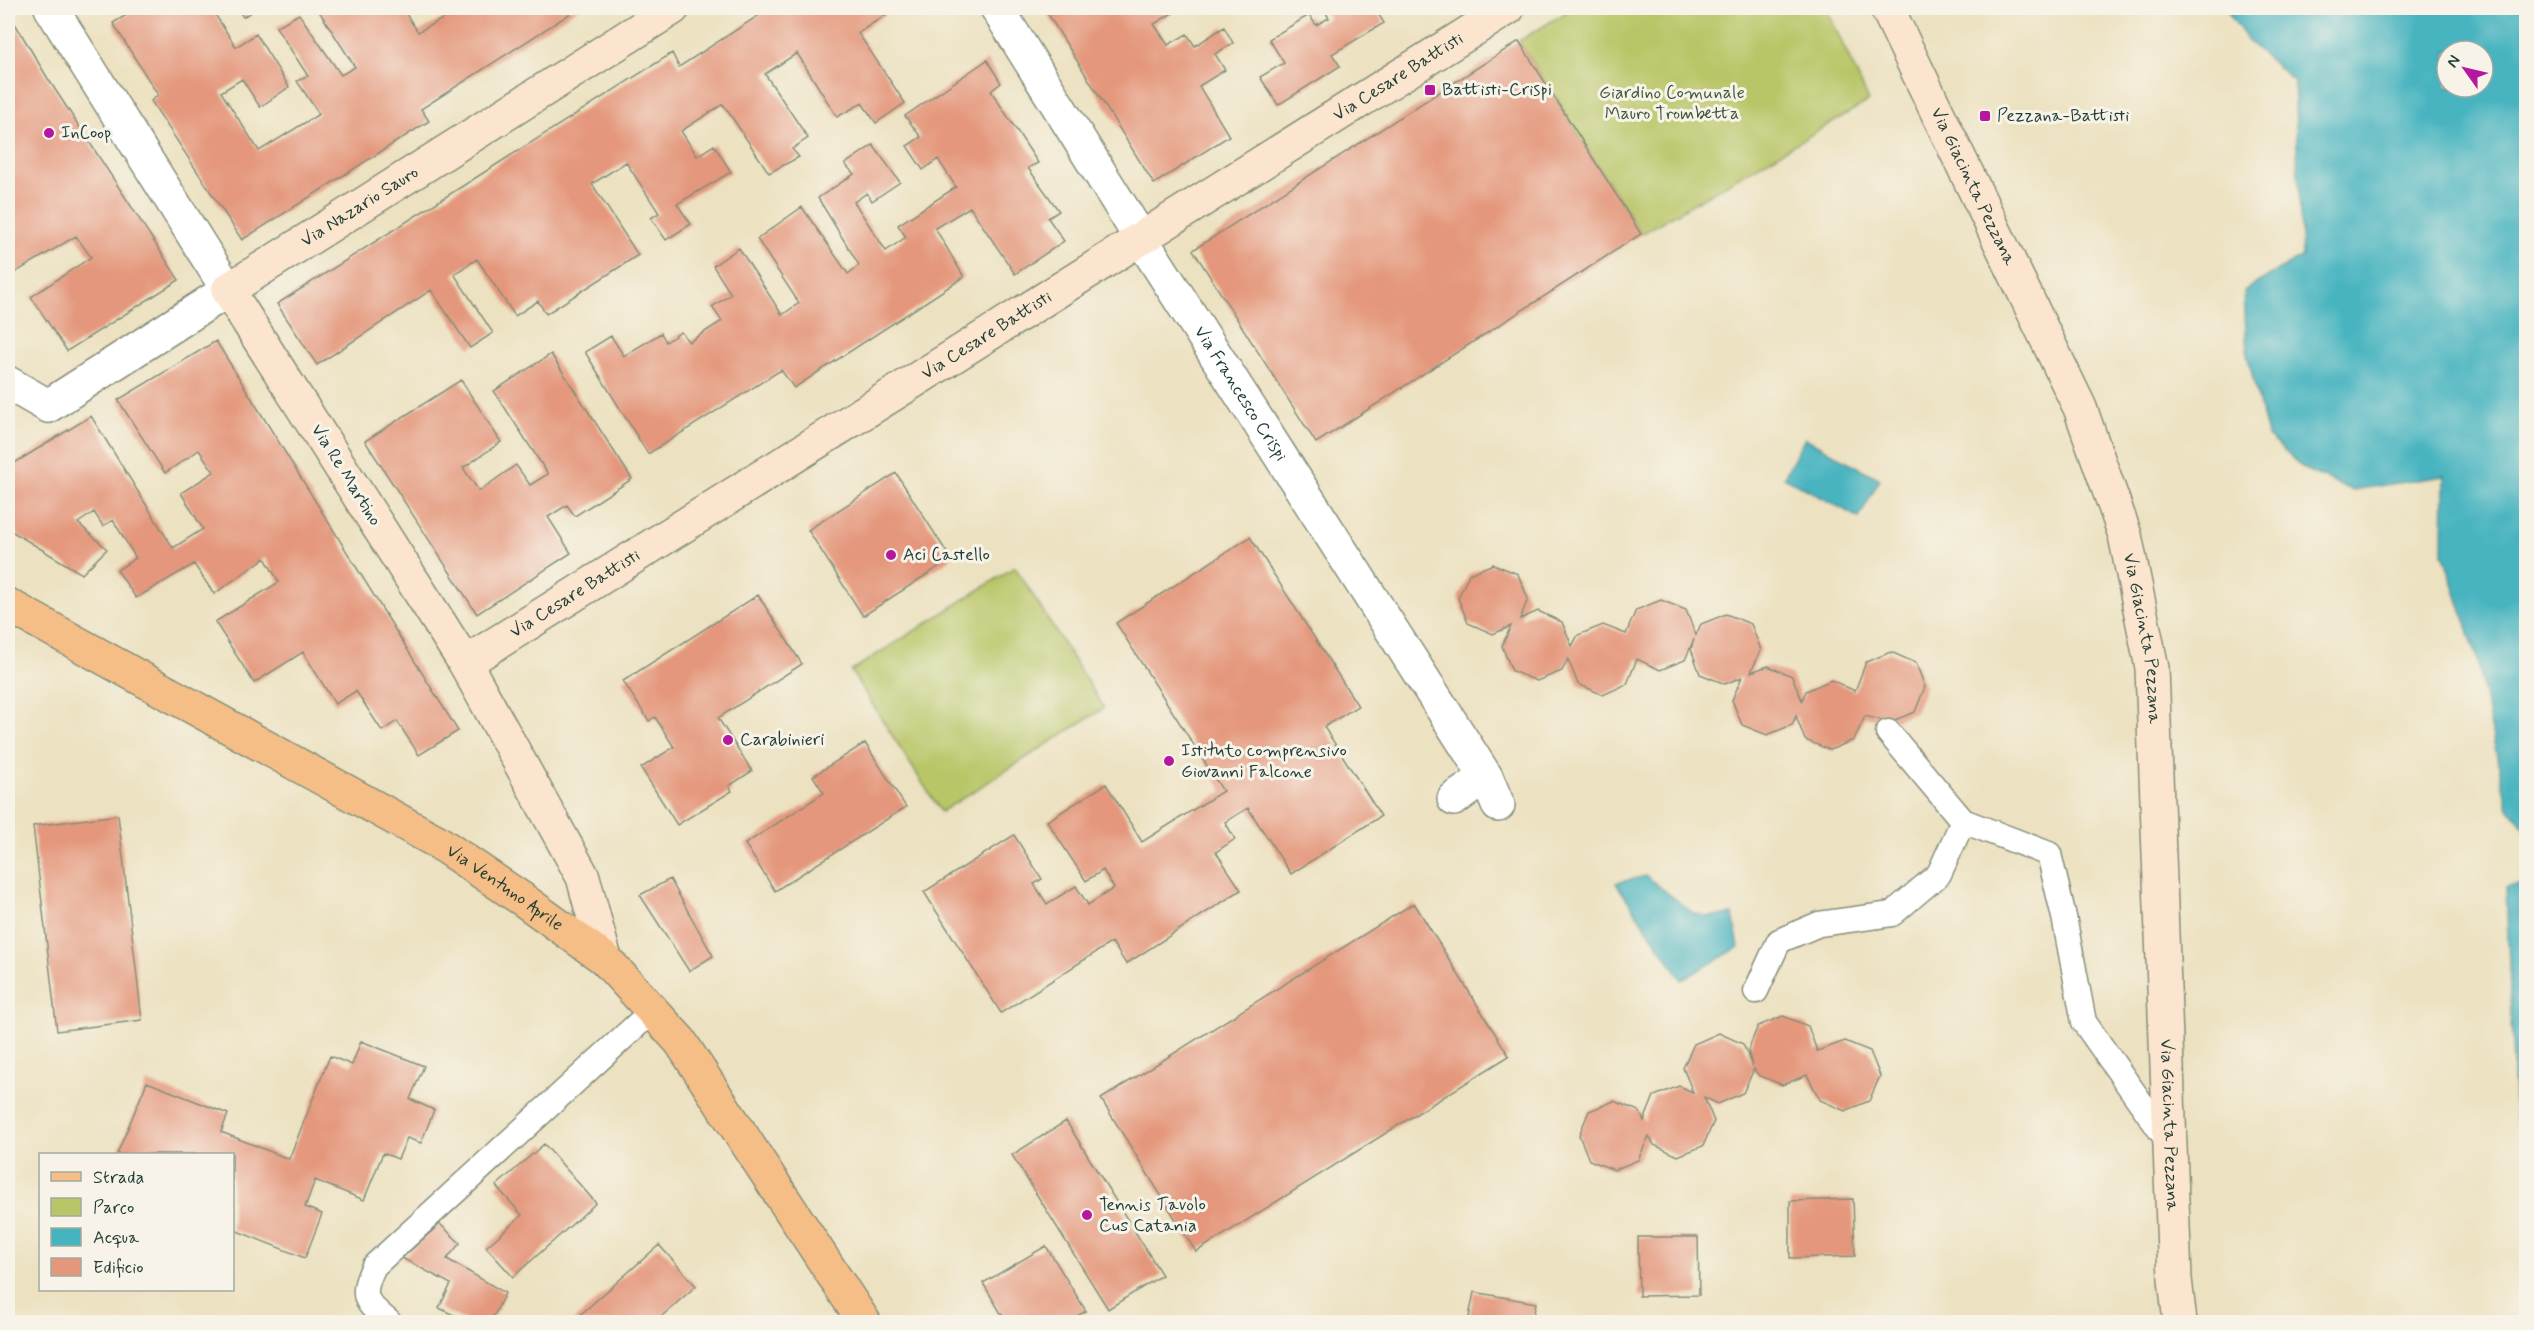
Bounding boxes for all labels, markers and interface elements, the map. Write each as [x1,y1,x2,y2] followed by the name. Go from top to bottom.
[1328,27,1468,127] street label: Via Cesare Battisti
[2435,39,2495,99] north arrow
[2442,51,2465,72] text: N
[1442,78,1552,102] place label: Battisti-Crispi
[1599,81,1745,126] park label: Giardino Comunale Mauro Trombetta
[1423,83,1437,97] marker: Battisti-Crispi
[1925,103,2022,270] street label: Via Giacinta Pezzana
[1997,104,2129,128] place label: Pezzana-Battisti
[1978,109,1992,123] marker: Pezzana-Battisti
[61,121,111,145] place label: InCoop
[42,126,56,140] marker: InCoop
[296,160,423,253] street label: Via Nazario Sauro
[917,285,1057,385] street label: Via Cesare Battisti
[1188,321,1293,466] street label: Via Francesco Crispi
[305,419,387,531] street label: Via Re Martino
[903,543,990,567] place label: Aci Castello
[505,544,645,644] street label: Via Cesare Battisti
[884,548,898,562] marker: Aci Castello
[2117,551,2166,724] street label: Via Giacinta Pezzana
[740,728,824,752] place label: Carabinieri
[721,733,735,747] marker: Carabinieri
[1181,739,1347,784] place label: Istituto comprensivo Giovanni Falcone
[1162,754,1176,768] marker: Istituto comprensivo Giovanni Falcone
[441,839,568,937] street label: Via Ventuno Aprile
[2154,1038,2184,1212] street label: Via Giacinta Pezzana
[39,1153,234,1291] legend
[93,1166,144,1190] text: Strada
[1099,1193,1206,1238] place label: Tennis Tavolo Cus Catania
[93,1196,134,1220] text: Parco
[1080,1208,1094,1222] marker: Tennis Tavolo Cus Catania
[93,1226,139,1250] text: Acqua
[93,1256,144,1280] text: Edificio

